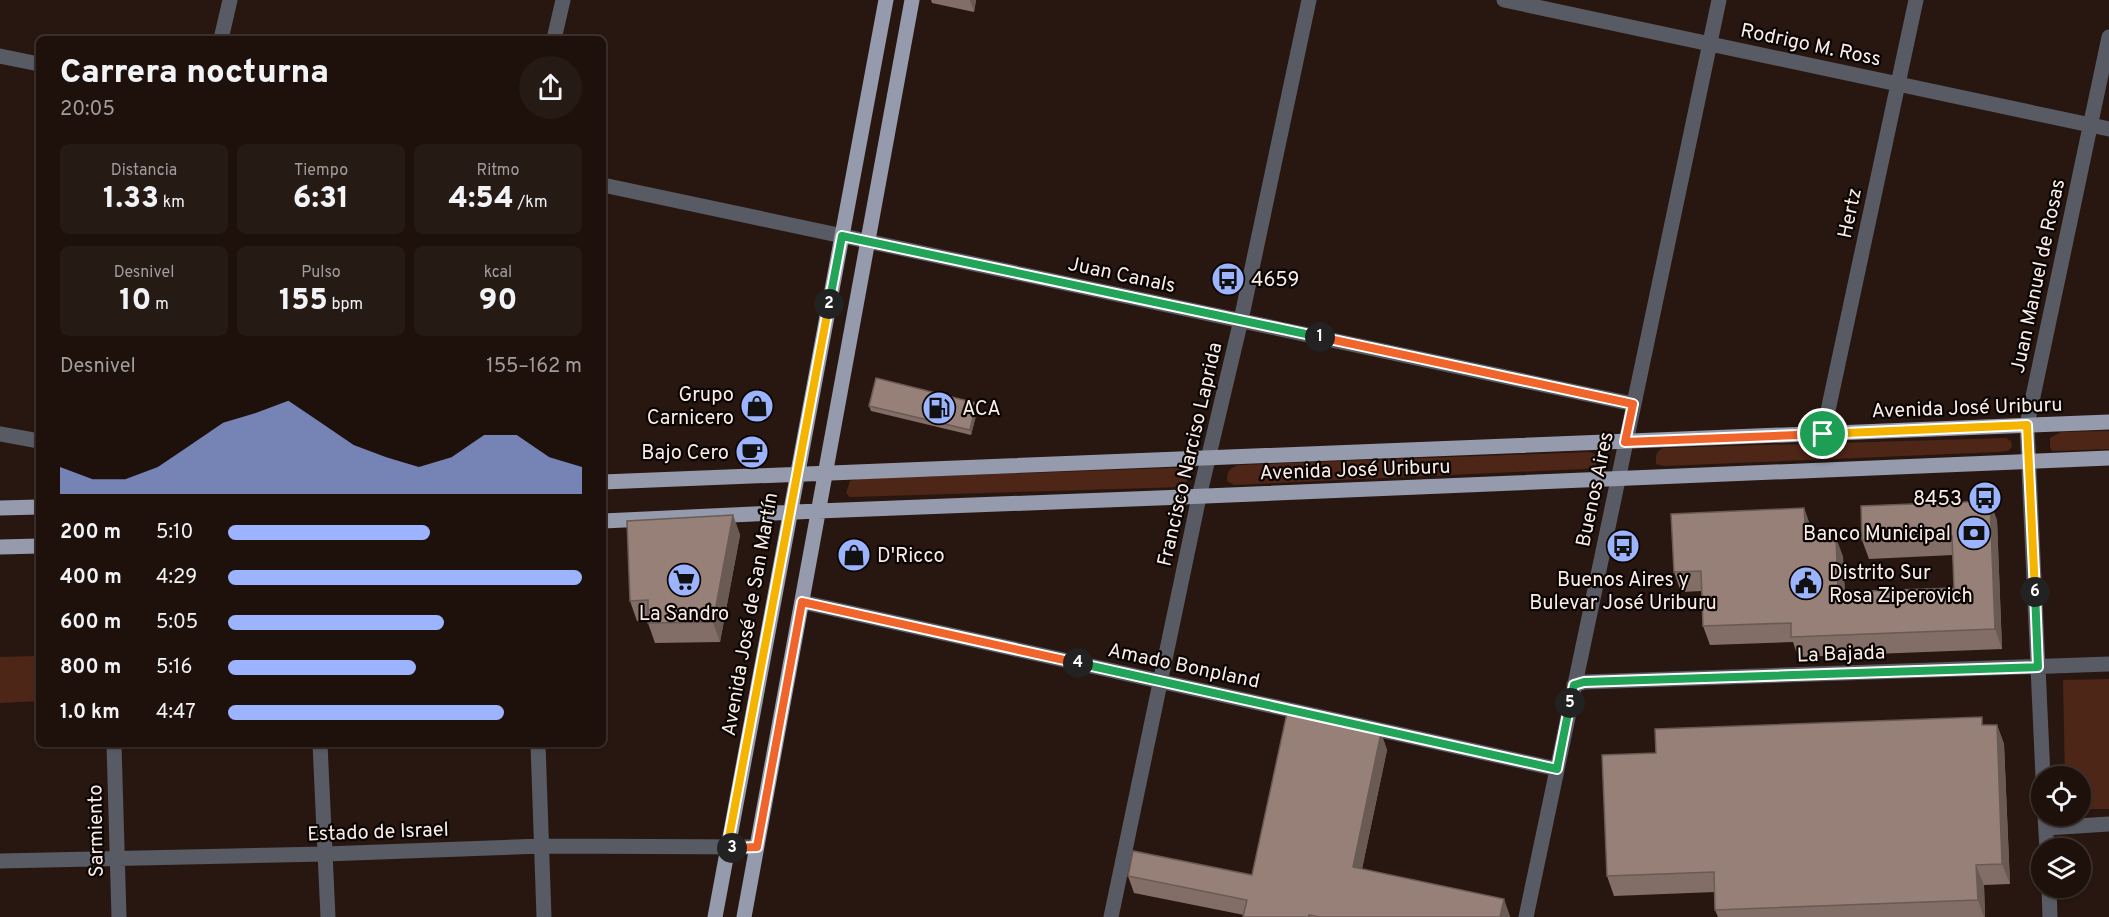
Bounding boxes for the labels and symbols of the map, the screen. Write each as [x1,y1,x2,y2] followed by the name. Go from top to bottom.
[1738,18,1883,74] street label: Rodrigo M. Ross
[2006,177,2072,376] street label: Juan Manuel de Rosas
[1833,186,1869,241] street label: Hertz
[1065,252,1178,300] street label: Juan Canals
[1210,261,1246,297] bus stop icon: 4659
[1251,268,1300,294] place label: 4659
[814,289,844,319] pin: 2
[1305,322,1335,352] pin: 1
[1153,340,1229,569] street label: Francisco Narciso Laprida
[647,383,734,432] place label: Grupo Carnicero
[739,388,775,424] shop icon: Grupo Carnicero
[921,390,957,426] fuel station icon: ACA
[1871,393,2063,425] street label: Avenida José Uriburu
[962,397,1001,423] place label: ACA
[1797,408,1848,459] pin
[1571,430,1621,549] street label: Buenos Aires
[734,434,770,470] cafe icon: Bajo Cero
[641,441,729,467] place label: Bajo Cero
[1259,455,1451,487] street label: Avenida José Uriburu
[1967,480,2003,516] bus stop icon: 8453
[1913,487,1962,513] place label: 8453
[717,491,785,738] street label: Avenida José de San Martín
[1956,515,1992,551] bank icon: Banco Municipal
[1803,522,1951,548] place label: Banco Municipal
[1605,528,1641,564] bus stop icon: Buenos Aires y Bulevar José Uriburu
[836,537,872,573] shop icon: D'Ricco
[877,544,945,570] place label: D'Ricco
[1829,561,1973,610] place label: Distrito Sur Rosa Ziperovich
[666,562,702,598] supermarket icon: La Sandro
[1788,565,1824,601] public building icon: Distrito Sur Rosa Ziperovich
[1529,568,1717,617] place label: Buenos Aires y Bulevar José Uriburu
[2020,577,2050,607] pin: 6
[639,602,729,628] place label: La Sandro
[1105,638,1262,696] street label: Amado Bonpland
[1796,640,1886,670] street label: La Bajada
[1063,648,1093,678] pin: 4
[1555,688,1585,718] pin: 5
[83,784,111,878] street label: Sarmiento
[307,818,449,848] street label: Estado de Israel
[717,833,747,863] pin: 3

